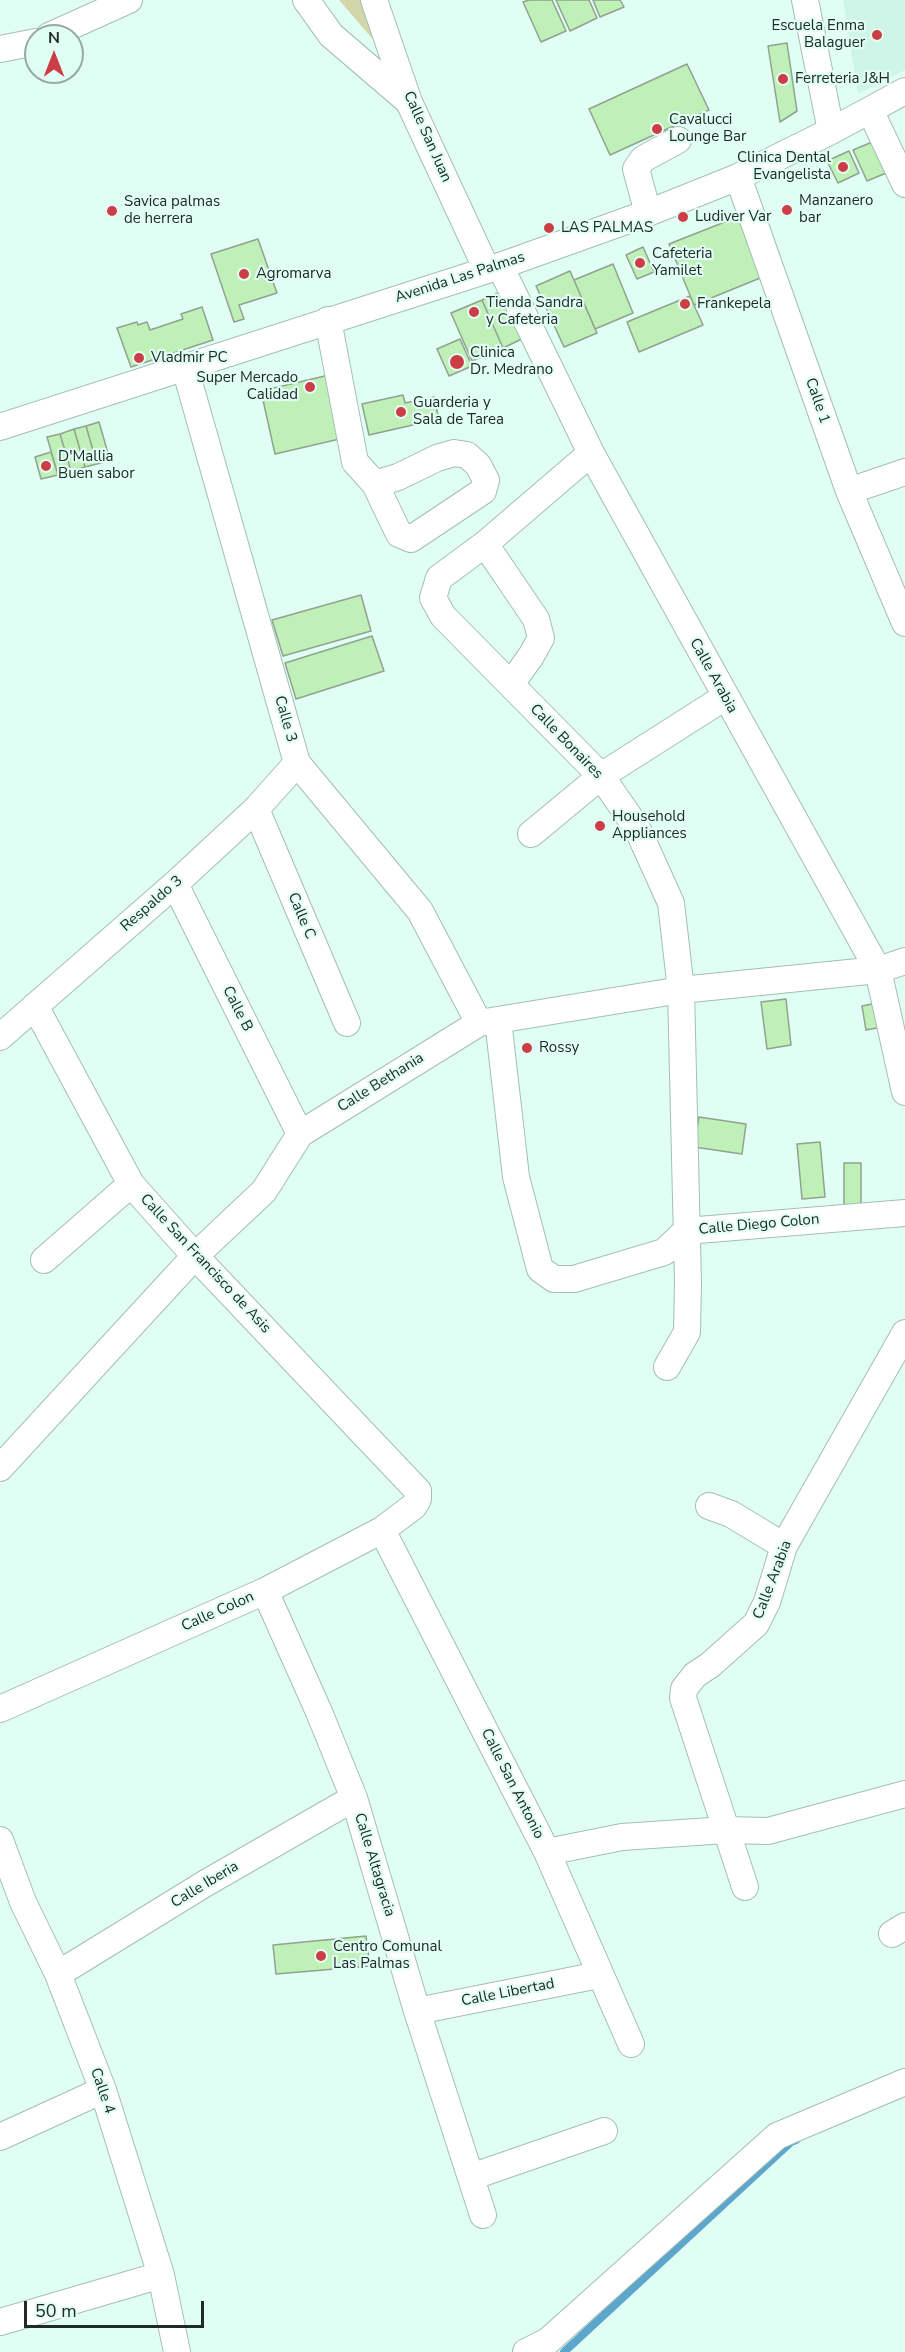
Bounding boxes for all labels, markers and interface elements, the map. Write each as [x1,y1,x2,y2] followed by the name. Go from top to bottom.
[772,17,865,52] place label: Escuela Enma Balaguer
[24,24,84,84] north arrow
[48,27,60,49] text: N
[870,28,884,42] marker: Escuela Enma Balaguer
[795,70,890,88] place label: Ferreteria J&H
[776,72,790,86] marker: Ferreteria J&H
[399,89,455,185] street label: Calle San Juan
[669,111,746,146] place label: Cavalucci Lounge Bar
[650,122,664,136] marker: Cavalucci Lounge Bar
[737,149,831,184] place label: Clinica Dental Evangelista
[836,160,850,174] marker: Clinica Dental Evangelista
[799,192,873,227] place label: Manzanero bar
[124,193,220,228] place label: Savica palmas de herrera
[780,203,794,217] marker: Manzanero bar
[105,204,119,218] marker: Savica palmas de herrera
[695,208,771,226] place label: Ludiver Var
[676,210,690,224] marker: Ludiver Var
[561,219,653,237] place label: LAS PALMAS
[542,221,556,235] marker: LAS PALMAS
[652,245,713,280] place label: Cafeteria Yamilet
[393,249,527,307] street label: Avenida Las Palmas
[633,256,647,270] marker: Cafeteria Yamilet
[256,265,331,283] place label: Agromarva
[237,267,251,281] marker: Agromarva
[486,294,583,329] place label: Tienda Sandra y Cafeteria
[697,295,771,313] place label: Frankepela
[678,297,692,311] marker: Frankepela
[467,305,481,319] marker: Tienda Sandra y Cafeteria
[470,344,553,379] place label: Clinica Dr. Medrano
[151,349,227,367] place label: Vladmir PC
[132,351,146,365] marker: Vladmir PC
[448,353,466,371] marker: Clinica Dr. Medrano
[196,369,298,404] place label: Super Mercado Calidad
[801,376,833,426] street label: Calle 1
[303,380,317,394] marker: Super Mercado Calidad
[413,394,504,429] place label: Guarderia y Sala de Tarea
[394,405,408,419] marker: Guarderia y Sala de Tarea
[58,448,135,483] place label: D'Mallia Buen sabor
[39,459,53,473] marker: D'Mallia Buen sabor
[685,635,741,717] street label: Calle Arabia
[270,694,300,744] street label: Calle 3
[526,701,606,783] street label: Calle Bonaires
[612,808,687,843] place label: Household Appliances
[593,819,607,833] marker: Household Appliances
[117,872,187,936] street label: Respaldo 3
[283,890,319,942] street label: Calle C
[218,983,256,1035] street label: Calle B
[539,1039,579,1057] place label: Rossy
[520,1041,534,1055] marker: Rossy
[335,1049,427,1117] street label: Calle Bethania
[136,1191,274,1337] street label: Calle San Francisco de Asis
[698,1211,820,1239] street label: Calle Diego Colon
[750,1538,796,1622] street label: Calle Arabia
[179,1588,257,1636] street label: Calle Colon
[476,1726,548,1842] street label: Calle San Antonio
[350,1811,398,1919] street label: Calle Altagracia
[168,1858,242,1912] street label: Calle Iberia
[333,1938,442,1973] place label: Centro Comunal Las Palmas
[314,1949,328,1963] marker: Centro Comunal Las Palmas
[460,1975,556,2011] street label: Calle Libertad
[86,2066,118,2116] street label: Calle 4
[27,2289,207,2327] scale bar
[35,2299,77,2323] text: 50 m

